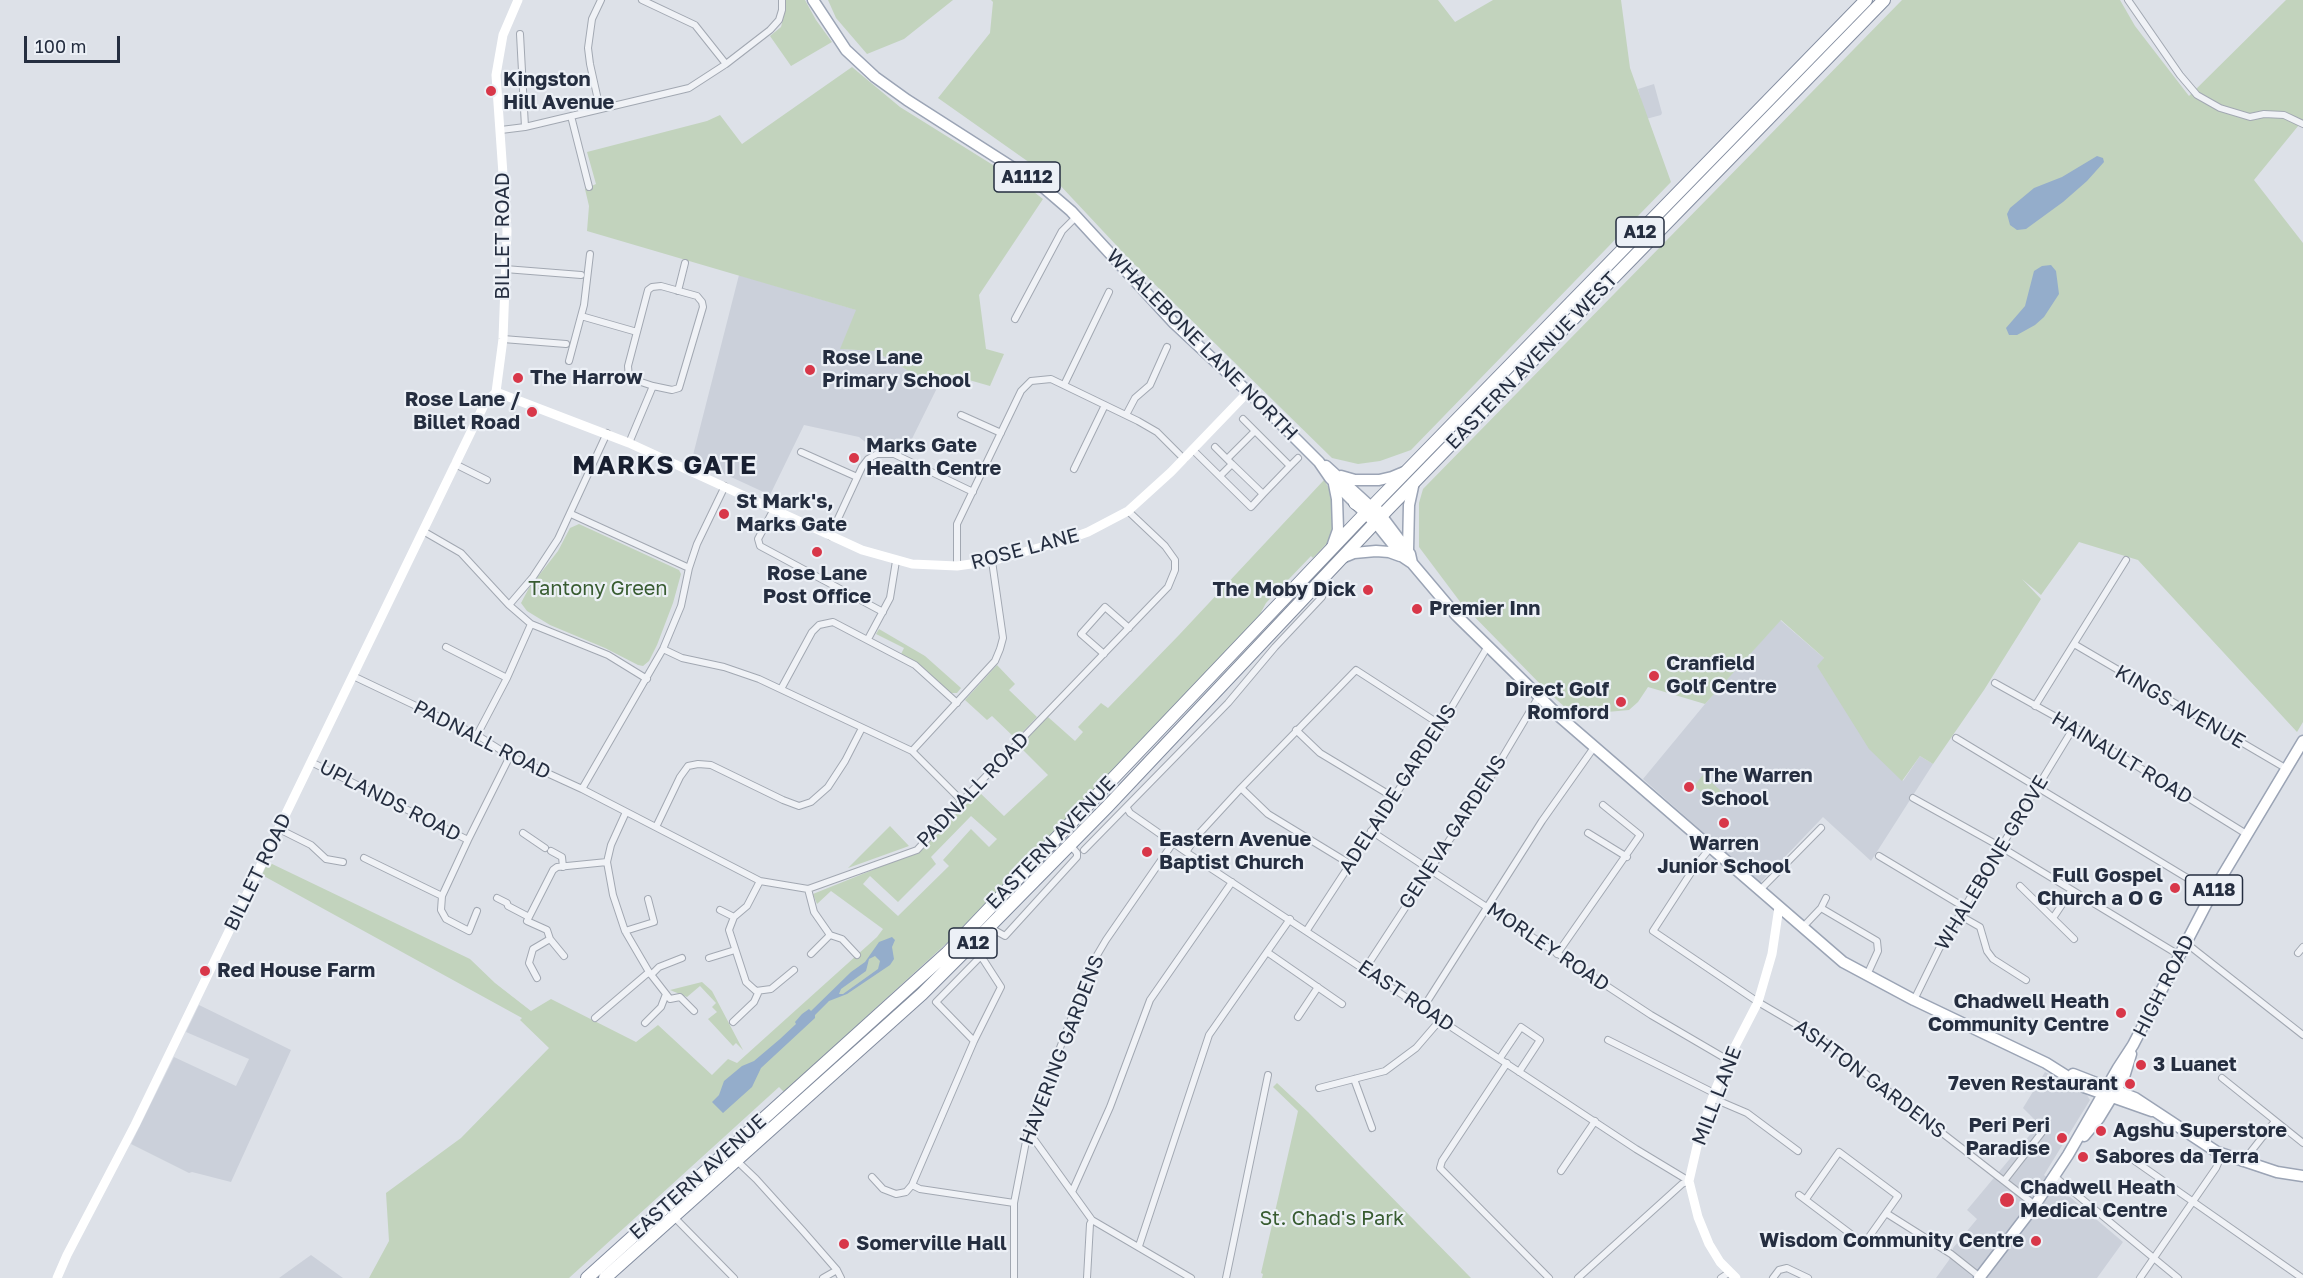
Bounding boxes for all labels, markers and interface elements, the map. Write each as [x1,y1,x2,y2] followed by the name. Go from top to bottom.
[27,24,123,62] scale bar
[35,35,86,57] text: 100 m
[503,68,614,115] place label: Kingston Hill Avenue
[484,84,498,98] marker: Kingston Hill Avenue
[994,162,1060,192] road number: A1112
[491,172,515,300] street label: BILLET ROAD
[1616,217,1664,247] road number: A12
[1101,244,1303,446] street label: WHALEBONE LANE NORTH
[1441,267,1623,455] street label: EASTERN AVENUE WEST
[822,346,971,393] place label: Rose Lane Primary School
[803,363,817,377] marker: Rose Lane Primary School
[530,366,642,390] place label: The Harrow
[511,371,525,385] marker: The Harrow
[405,388,520,435] place label: Rose Lane / Billet Road
[525,405,539,419] marker: Rose Lane / Billet Road
[866,434,1001,481] place label: Marks Gate Health Centre
[572,450,758,482] district label: MARKS GATE
[847,451,861,465] marker: Marks Gate Health Centre
[736,490,847,537] place label: St Mark's, Marks Gate
[717,507,731,521] marker: St Mark's, Marks Gate
[968,523,1082,575] street label: ROSE LANE
[810,545,824,559] marker: Rose Lane Post Office
[763,562,871,609] place label: Rose Lane Post Office
[528,577,668,601] park label: Tantony Green
[1213,578,1356,602] place label: The Moby Dick
[1361,583,1375,597] marker: The Moby Dick
[1429,597,1540,621] place label: Premier Inn
[1410,602,1424,616] marker: Premier Inn
[1666,652,1777,699] place label: Cranfield Golf Centre
[2111,660,2249,754] street label: KINGS AVENUE
[1647,669,1661,683] marker: Cranfield Golf Centre
[1505,678,1609,725] place label: Direct Golf Romford
[409,695,555,785] street label: PADNALL ROAD
[1614,695,1628,709] marker: Direct Golf Romford
[1334,700,1462,878] street label: ADELAIDE GARDENS
[2047,706,2197,810] street label: HAINAULT ROAD
[912,727,1034,853] street label: PADNALL ROAD
[1394,750,1512,914] street label: GENEVA GARDENS
[315,755,465,847] street label: UPLANDS ROAD
[1701,764,1813,811] place label: The Warren School
[1930,771,2054,955] street label: WHALEBONE GROVE
[981,772,1121,914] street label: EASTERN AVENUE
[1682,780,1696,794] marker: The Warren School
[219,809,297,935] street label: BILLET ROAD
[1717,816,1731,830] marker: Warren Junior School
[1159,828,1311,875] place label: Eastern Avenue Baptist Church
[1657,832,1791,879] place label: Warren Junior School
[1140,845,1154,859] marker: Eastern Avenue Baptist Church
[2037,864,2163,911] place label: Full Gospel Church a O G
[2186,875,2242,905] road number: A118
[2168,881,2182,895] marker: Full Gospel Church a O G
[1482,897,1614,997] street label: MORLEY ROAD
[949,928,997,958] road number: A12
[2128,931,2200,1041] street label: HIGH ROAD
[1015,952,1109,1148] street label: HAVERING GARDENS
[1353,955,1459,1037] street label: EAST ROAD
[217,959,375,983] place label: Red House Farm
[198,964,212,978] marker: Red House Farm
[1928,990,2109,1037] place label: Chadwell Heath Community Centre
[2114,1006,2128,1020] marker: Chadwell Heath Community Centre
[1790,1014,1950,1144] street label: ASHTON GARDENS
[1687,1043,1747,1149] street label: MILL LANE
[2153,1053,2237,1077] place label: 3 Luanet
[2134,1058,2148,1072] marker: 3 Luanet
[1948,1072,2118,1096] place label: 7even Restaurant
[2123,1077,2137,1091] marker: 7even Restaurant
[625,1109,771,1245] street label: EASTERN AVENUE
[1965,1114,2050,1161] place label: Peri Peri Paradise
[2113,1119,2287,1143] place label: Agshu Superstore
[2094,1124,2108,1138] marker: Agshu Superstore
[2055,1131,2069,1145] marker: Peri Peri Paradise
[2095,1145,2259,1169] place label: Sabores da Terra
[2076,1150,2090,1164] marker: Sabores da Terra
[2020,1176,2176,1223] place label: Chadwell Heath Medical Centre
[1998,1191,2016,1209] marker: Chadwell Heath Medical Centre
[1260,1207,1404,1231] park label: St. Chad's Park
[1759,1229,2024,1253] place label: Wisdom Community Centre
[856,1232,1007,1256] place label: Somerville Hall
[2029,1234,2043,1248] marker: Wisdom Community Centre
[837,1237,851,1251] marker: Somerville Hall

